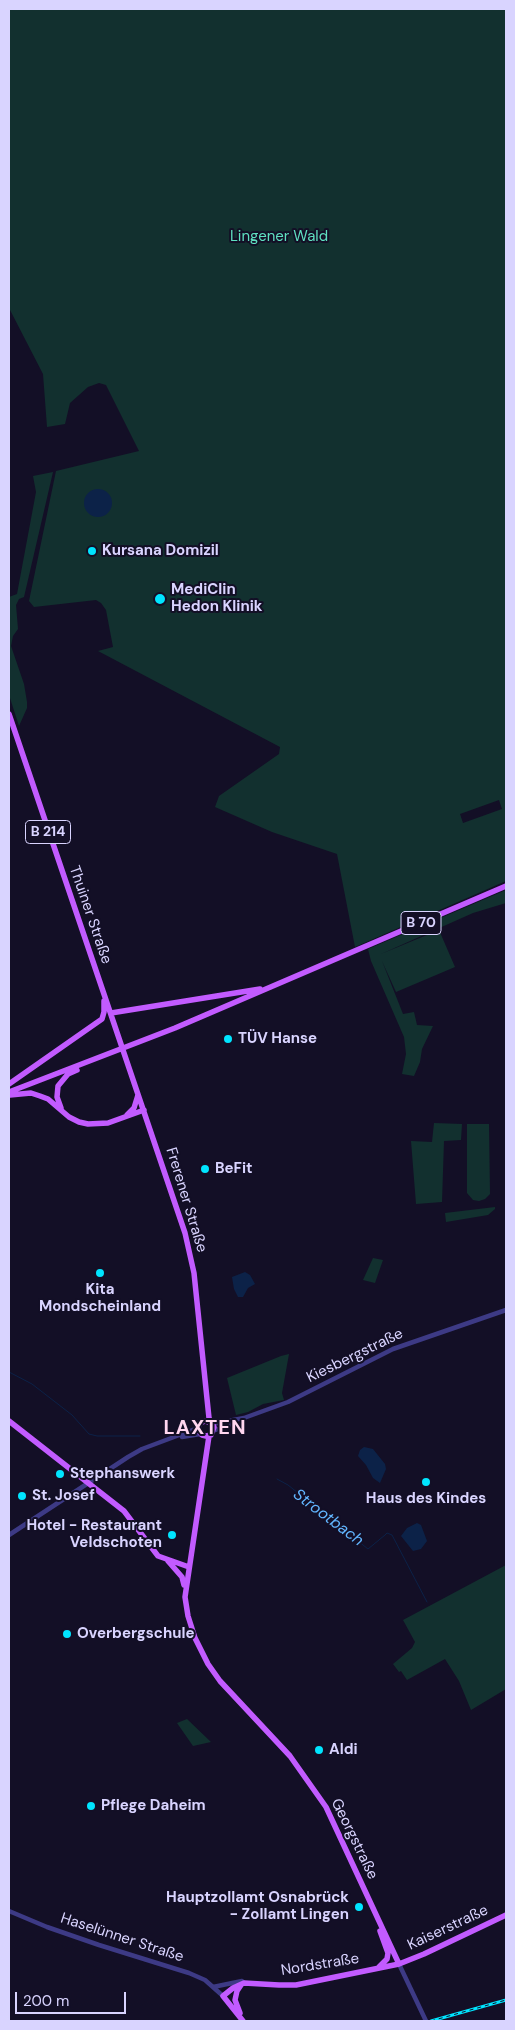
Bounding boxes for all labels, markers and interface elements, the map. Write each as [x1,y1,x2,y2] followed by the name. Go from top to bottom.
[230,228,328,246] park label: Lingener Wald
[102,542,219,560] place label: Kursana Domizil
[86,545,98,557] marker: Kursana Domizil
[171,581,262,616] place label: MediClin Hedon Klinik
[153,592,167,606] marker: MediClin Hedon Klinik
[26,820,70,844] road number: B 214
[65,864,115,966] street label: Thuiner Straße
[401,911,441,934] road number: B 70
[238,1030,317,1048] place label: TÜV Hanse
[222,1033,234,1045] marker: TÜV Hanse
[161,1145,211,1255] street label: Frerener Straße
[215,1160,253,1178] place label: BeFit
[199,1163,211,1175] marker: BeFit
[94,1267,106,1279] marker: Kita Mondscheinland
[39,1281,161,1316] place label: Kita Mondscheinland
[304,1325,406,1387] street label: Kiesbergstraße
[163,1417,247,1441] district label: LAXTEN
[70,1465,175,1483] place label: Stephanswerk
[54,1468,66,1480] marker: Stephanswerk
[420,1476,432,1488] marker: Haus des Kindes
[289,1485,367,1551] water label: Strootbach
[32,1487,95,1505] place label: St. Josef
[16,1490,28,1502] marker: St. Josef
[366,1490,486,1508] place label: Haus des Kindes
[26,1517,162,1552] place label: Hotel - Restaurant Veldschoten
[166,1529,178,1541] marker: Hotel - Restaurant Veldschoten
[77,1625,194,1643] place label: Overbergschule
[61,1628,73,1640] marker: Overbergschule
[329,1741,358,1759] place label: Aldi
[313,1744,325,1756] marker: Aldi
[327,1796,381,1882] street label: Georgstraße
[101,1797,206,1815] place label: Pflege Daheim
[85,1800,97,1812] marker: Pflege Daheim
[166,1889,349,1924] place label: Hauptzollamt Osnabrück - Zollamt Lingen
[353,1901,365,1913] marker: Hauptzollamt Osnabrück - Zollamt Lingen
[405,1902,491,1954] street label: Kaiserstraße
[58,1910,186,1966] street label: Haselünner Straße
[280,1950,360,1980] street label: Nordstraße
[18,1982,129,2014] scale bar
[23,1991,69,2011] text: 200 m

